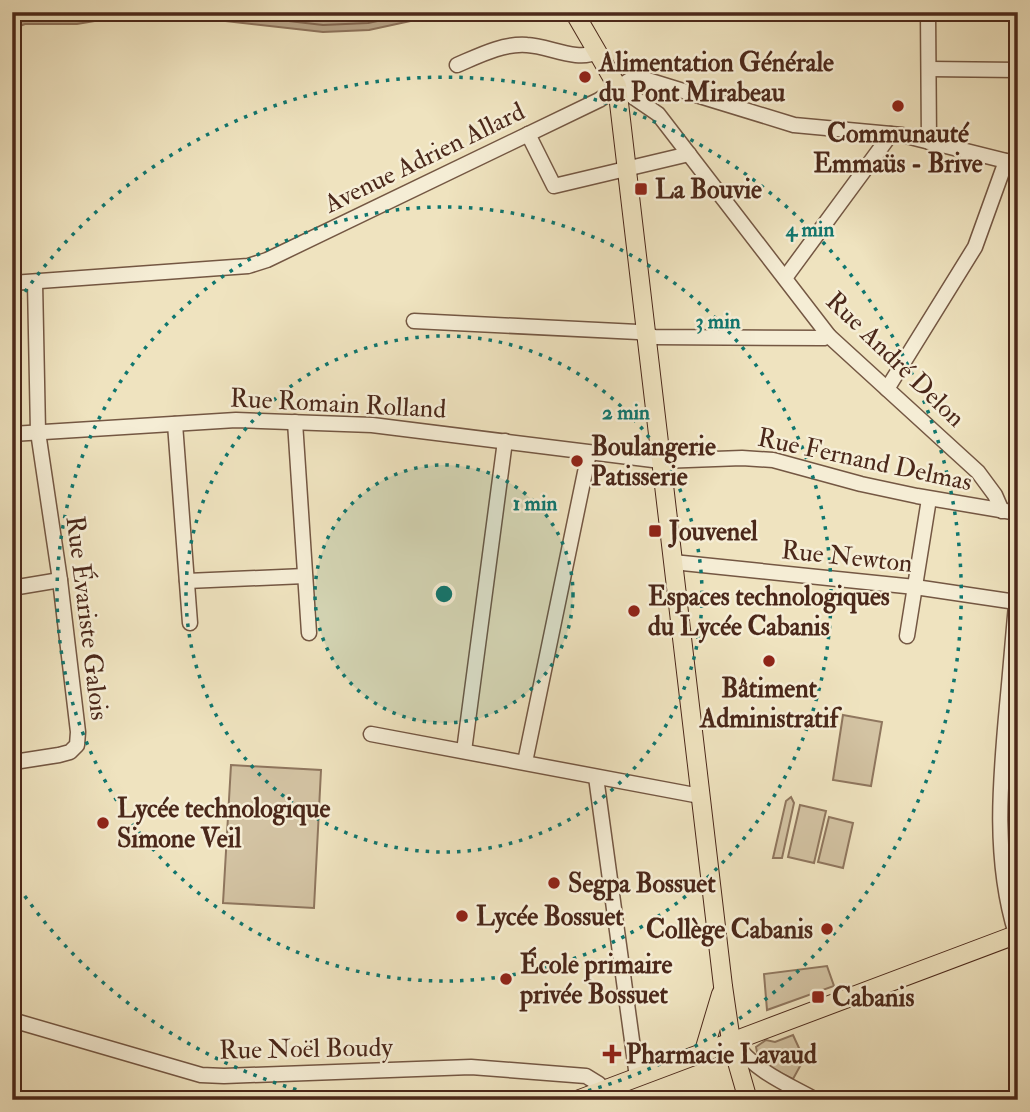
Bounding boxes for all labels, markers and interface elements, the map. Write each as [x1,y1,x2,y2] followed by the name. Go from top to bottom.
[598,47,834,109] place label: Alimentation Générale du Pont Mirabeau
[577,69,593,85] marker: Alimentation Générale du Pont Mirabeau
[318,95,530,221] street label: Avenue Adrien Allard
[890,98,906,114] marker: Communauté Emmaüs - Brive
[813,118,983,180] place label: Communauté Emmaüs - Brive
[655,174,762,206] place label: La Bouvie
[633,181,649,197] marker: La Bouvie
[785,216,834,243] text: 4 min
[819,285,972,434] street label: Rue André Delon
[695,308,741,335] text: 3 min
[229,382,447,426] street label: Rue Romain Rolland
[602,399,650,426] text: 2 min
[755,422,975,498] street label: Rue Fernand Delmas
[591,431,716,493] place label: Boulangerie Patisserie
[569,453,585,469] marker: Boulangerie Patisserie
[513,490,557,517] text: 1 min
[59,514,117,722] street label: Rue Évariste Galois
[667,516,758,548] place label: Jouvenel
[647,523,663,539] marker: Jouvenel
[780,534,914,580] street label: Rue Newton
[648,581,890,644] place label: Espaces technologiques du Lycée Cabanis
[432,582,456,606] centre of rings
[626,603,642,619] marker: Espaces technologiques du Lycée Cabanis
[761,653,777,669] marker: Bâtiment Administratif
[699,673,843,735] place label: Bâtiment Administratif
[117,793,330,855] place label: Lycée technologique Simone Veil
[95,815,111,831] marker: Lycée technologique Simone Veil
[568,868,716,901] place label: Segpa Bossuet
[546,875,562,891] marker: Segpa Bossuet
[476,901,624,934] place label: Lycée Bossuet
[454,908,470,924] marker: Lycée Bossuet
[646,914,813,947] place label: Collège Cabanis
[819,921,835,937] marker: Collège Cabanis
[519,946,672,1012] place label: École primaire privée Bossuet
[498,971,514,987] marker: École primaire privée Bossuet
[832,982,914,1014] place label: Cabanis
[810,989,826,1005] marker: Cabanis
[219,1031,394,1067] street label: Rue Noël Boudy
[626,1039,817,1071] place label: Pharmacie Lavaud
[604,1046,620,1062] marker: Pharmacie Lavaud

